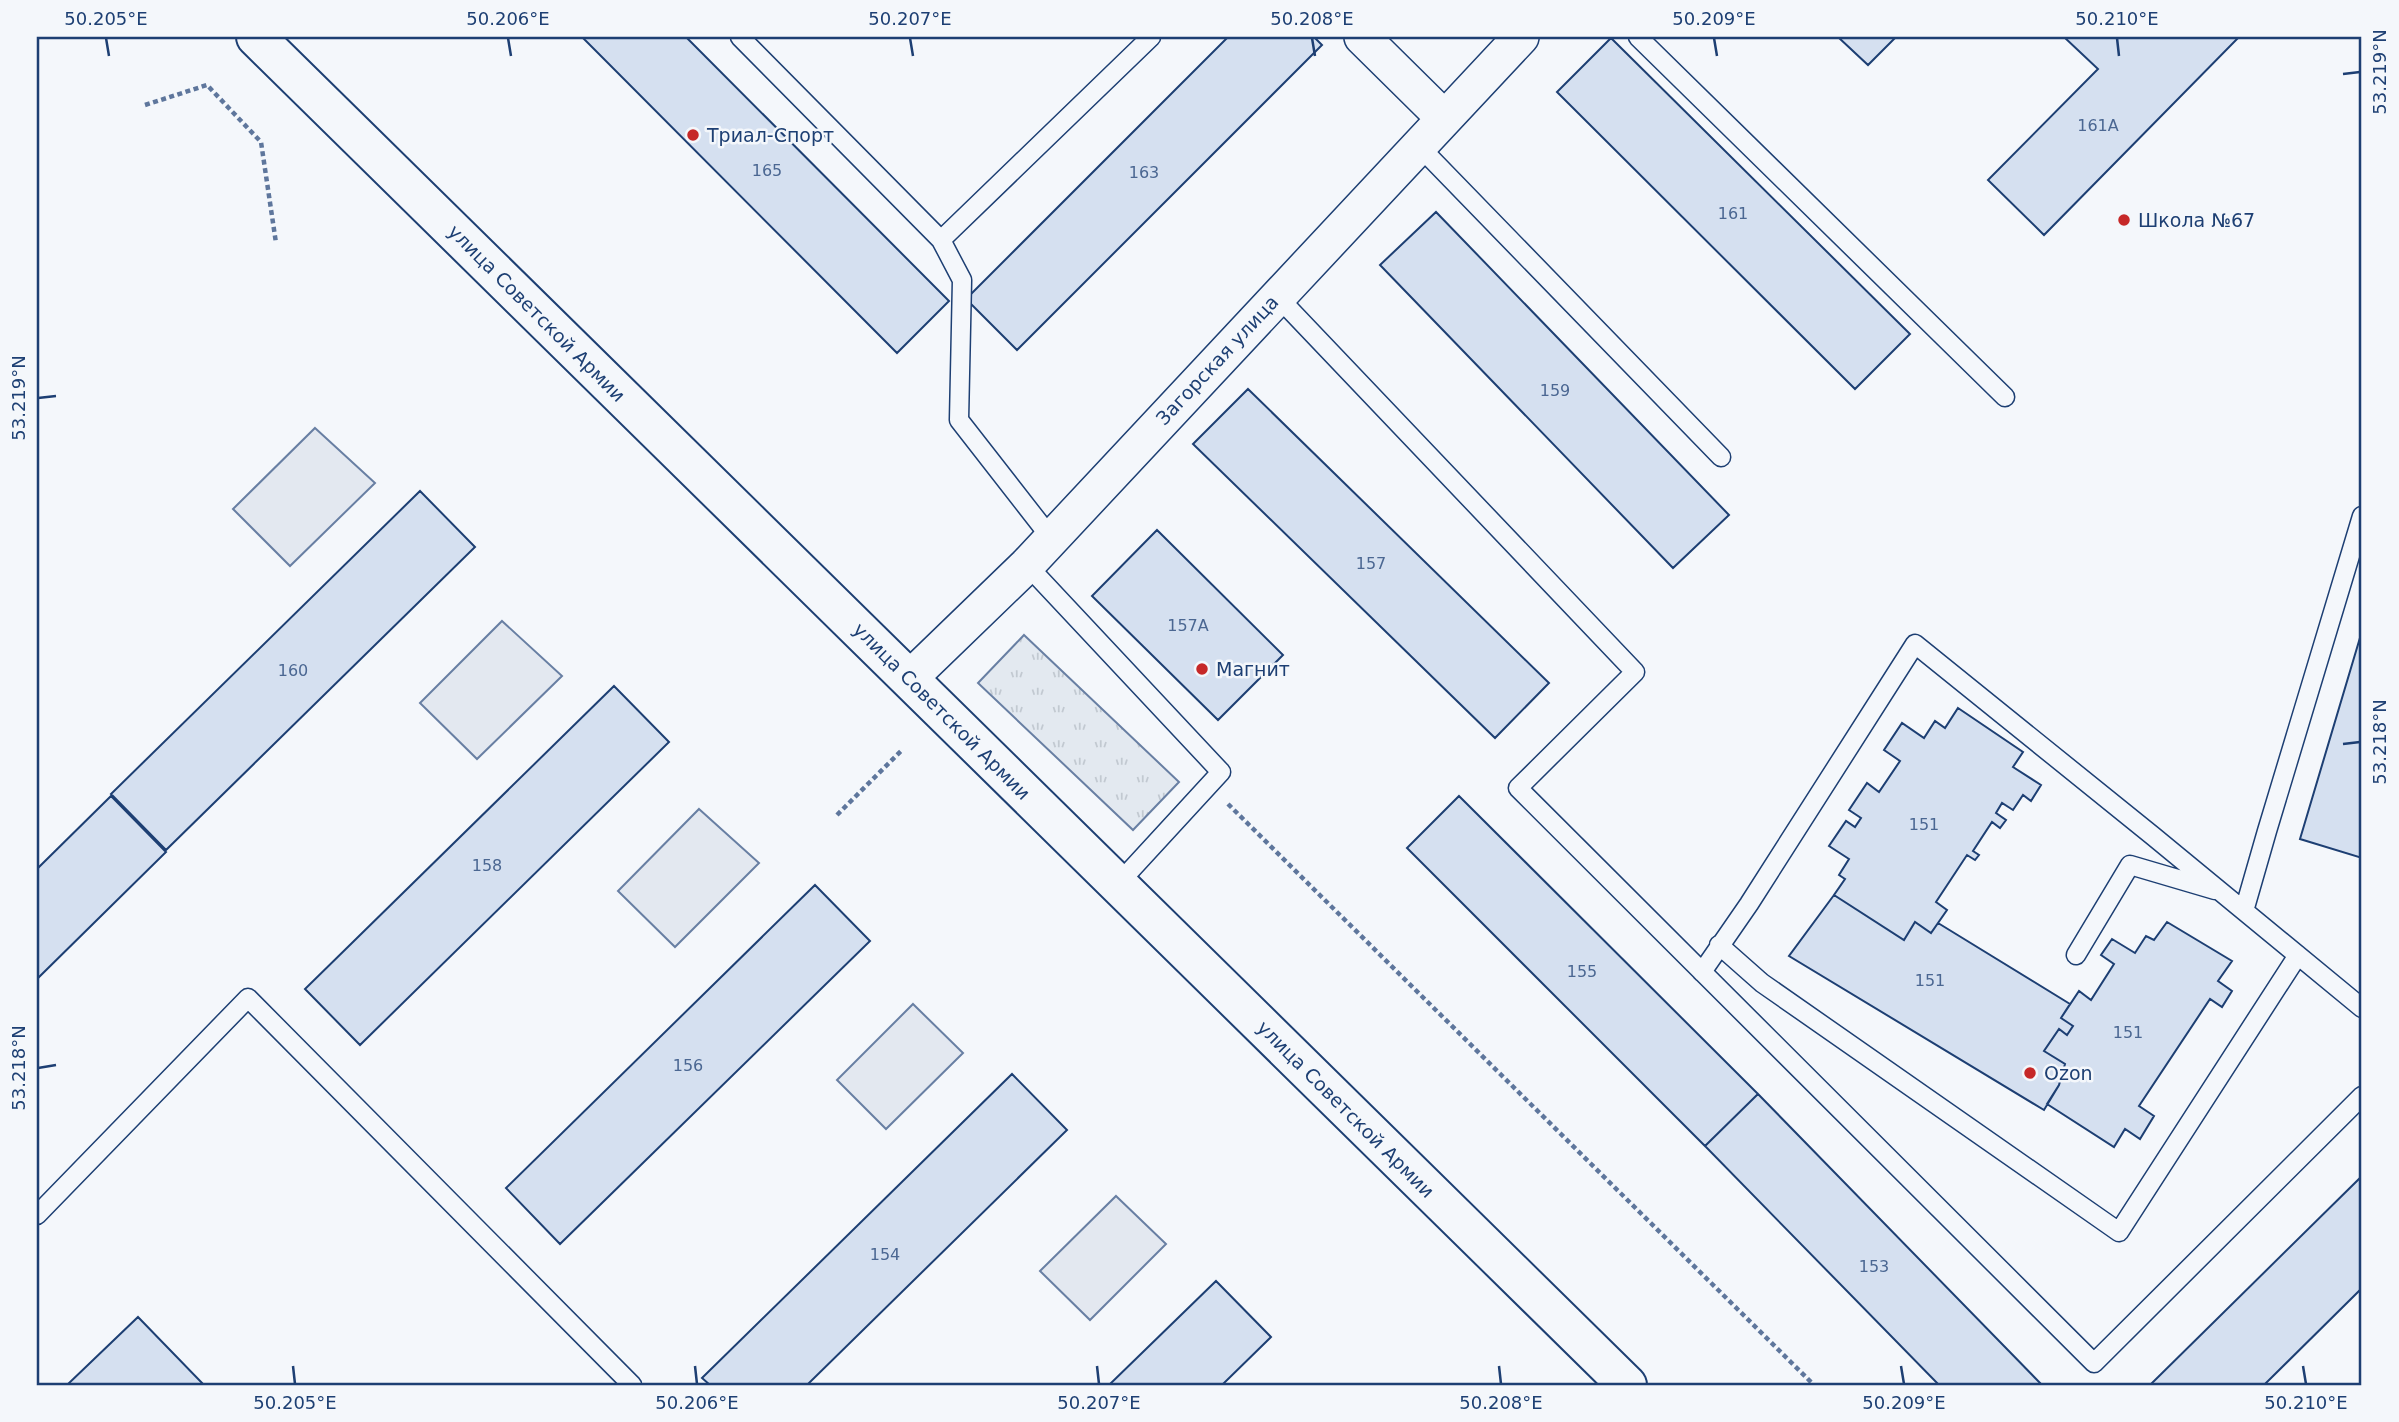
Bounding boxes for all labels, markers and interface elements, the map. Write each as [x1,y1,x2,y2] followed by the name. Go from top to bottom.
[64,8,148,29] text: 50.205°E
[466,8,550,29] text: 50.206°E
[868,8,952,29] text: 50.207°E
[1270,8,1354,29] text: 50.208°E
[1672,8,1756,29] text: 50.209°E
[2075,8,2159,29] text: 50.210°E
[2369,29,2390,115] text: 53.219°N
[2077,116,2119,135] house number: 161А
[706,124,834,146] place label: Триал-Спорт
[685,127,701,143] marker: Триал-Спорт
[752,161,782,180] house number: 165
[1129,163,1159,182] house number: 163
[1718,204,1748,223] house number: 161
[2138,209,2255,231] place label: Школа №67
[2116,212,2132,228] marker: Школа №67
[444,220,630,406] street label: улица Советской Армии
[1151,291,1283,429] street label: Загорская улица
[8,355,29,441] text: 53.219°N
[1540,381,1570,400] house number: 159
[1356,554,1386,573] house number: 157
[1167,616,1209,635] house number: 157А
[849,618,1035,804] street label: улица Советской Армии
[1216,658,1290,680] place label: Магнит
[278,661,308,680] house number: 160
[1194,661,1210,677] marker: Магнит
[2369,699,2390,785] text: 53.218°N
[1909,815,1939,834] house number: 151
[472,856,502,875] house number: 158
[1567,962,1597,981] house number: 155
[1915,971,1945,990] house number: 151
[1253,1016,1439,1202] street label: улица Советской Армии
[2113,1023,2143,1042] house number: 151
[8,1025,29,1111] text: 53.218°N
[673,1056,703,1075] house number: 156
[2044,1062,2093,1084] place label: Ozon
[2022,1065,2038,1081] marker: Ozon
[870,1245,900,1264] house number: 154
[1859,1257,1889,1276] house number: 153
[253,1392,337,1413] text: 50.205°E
[655,1392,739,1413] text: 50.206°E
[1057,1392,1141,1413] text: 50.207°E
[1459,1392,1543,1413] text: 50.208°E
[1862,1392,1946,1413] text: 50.209°E
[2264,1392,2348,1413] text: 50.210°E

